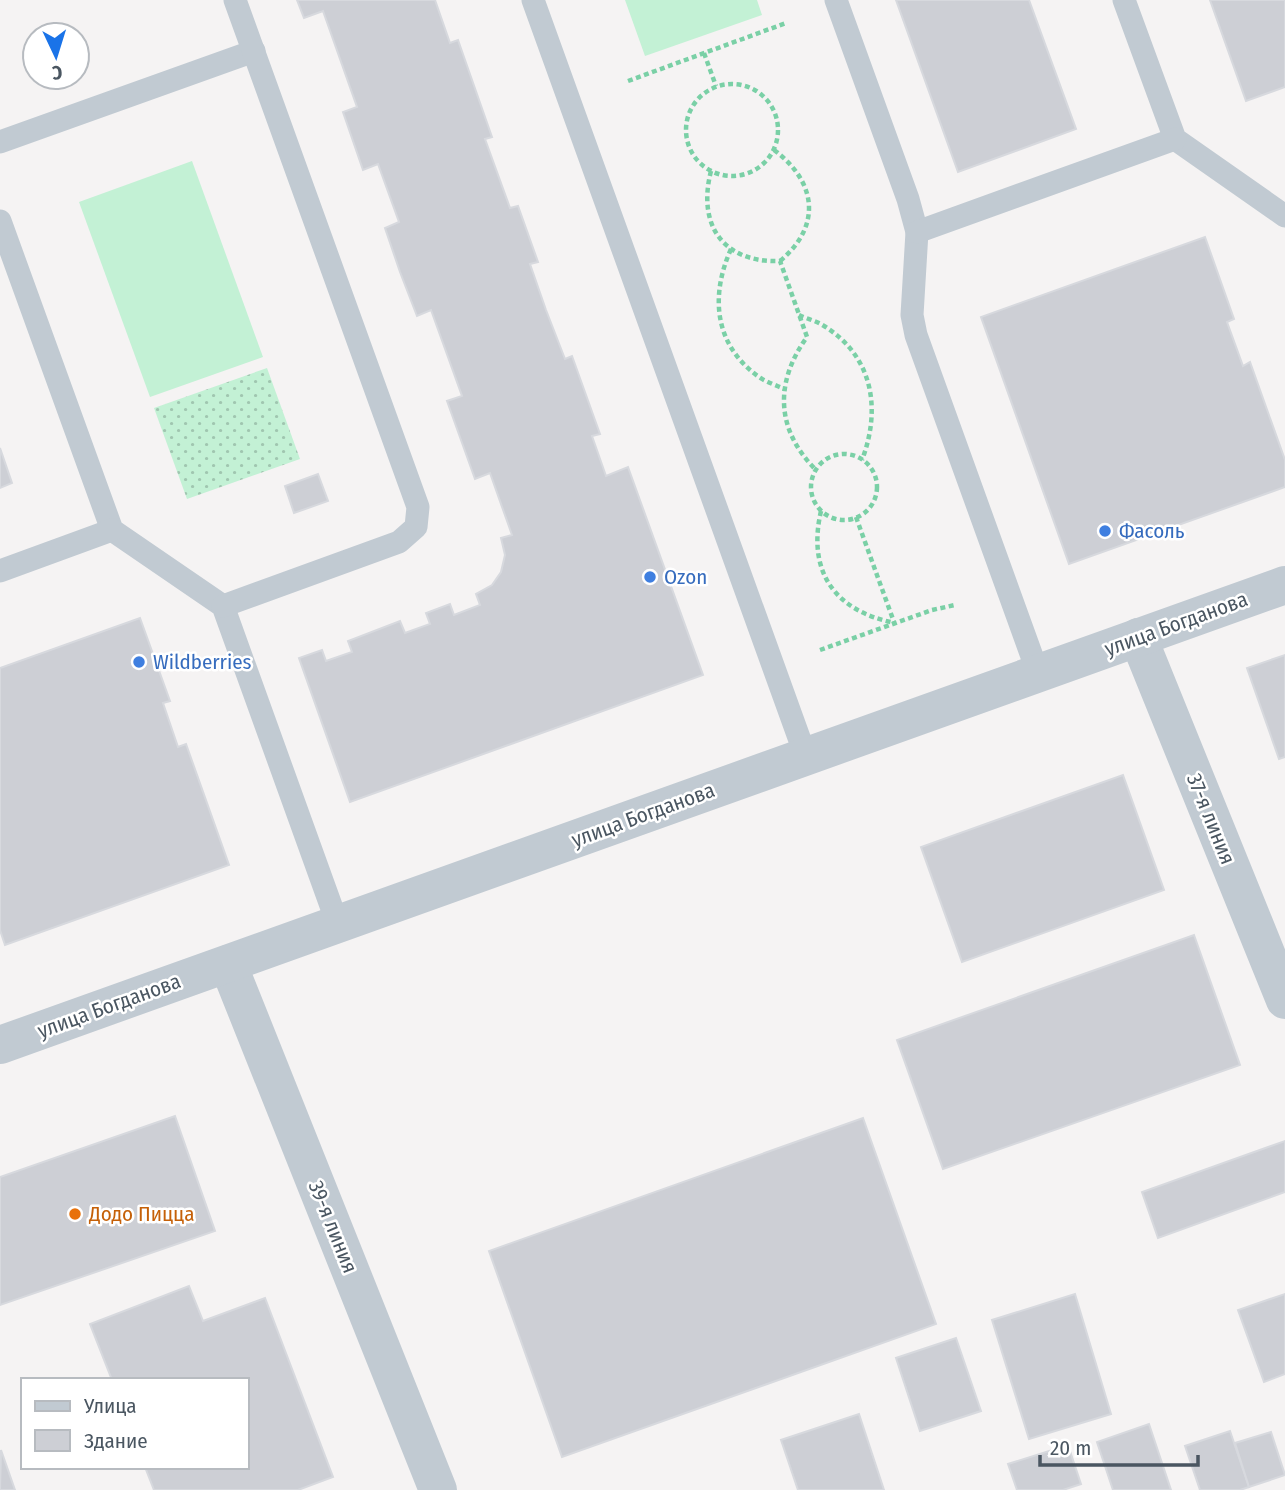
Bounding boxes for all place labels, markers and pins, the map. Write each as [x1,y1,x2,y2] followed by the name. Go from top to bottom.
[1119,518,1185,544] place label: Фасоль
[1097,523,1113,539] marker: Фасоль
[664,564,707,590] place label: Ozon
[642,569,658,585] marker: Ozon
[153,649,252,675] place label: Wildberries
[131,654,147,670] marker: Wildberries
[88,1201,194,1227] place label: Додо Пицца
[67,1206,83,1222] marker: Додо Пицца

